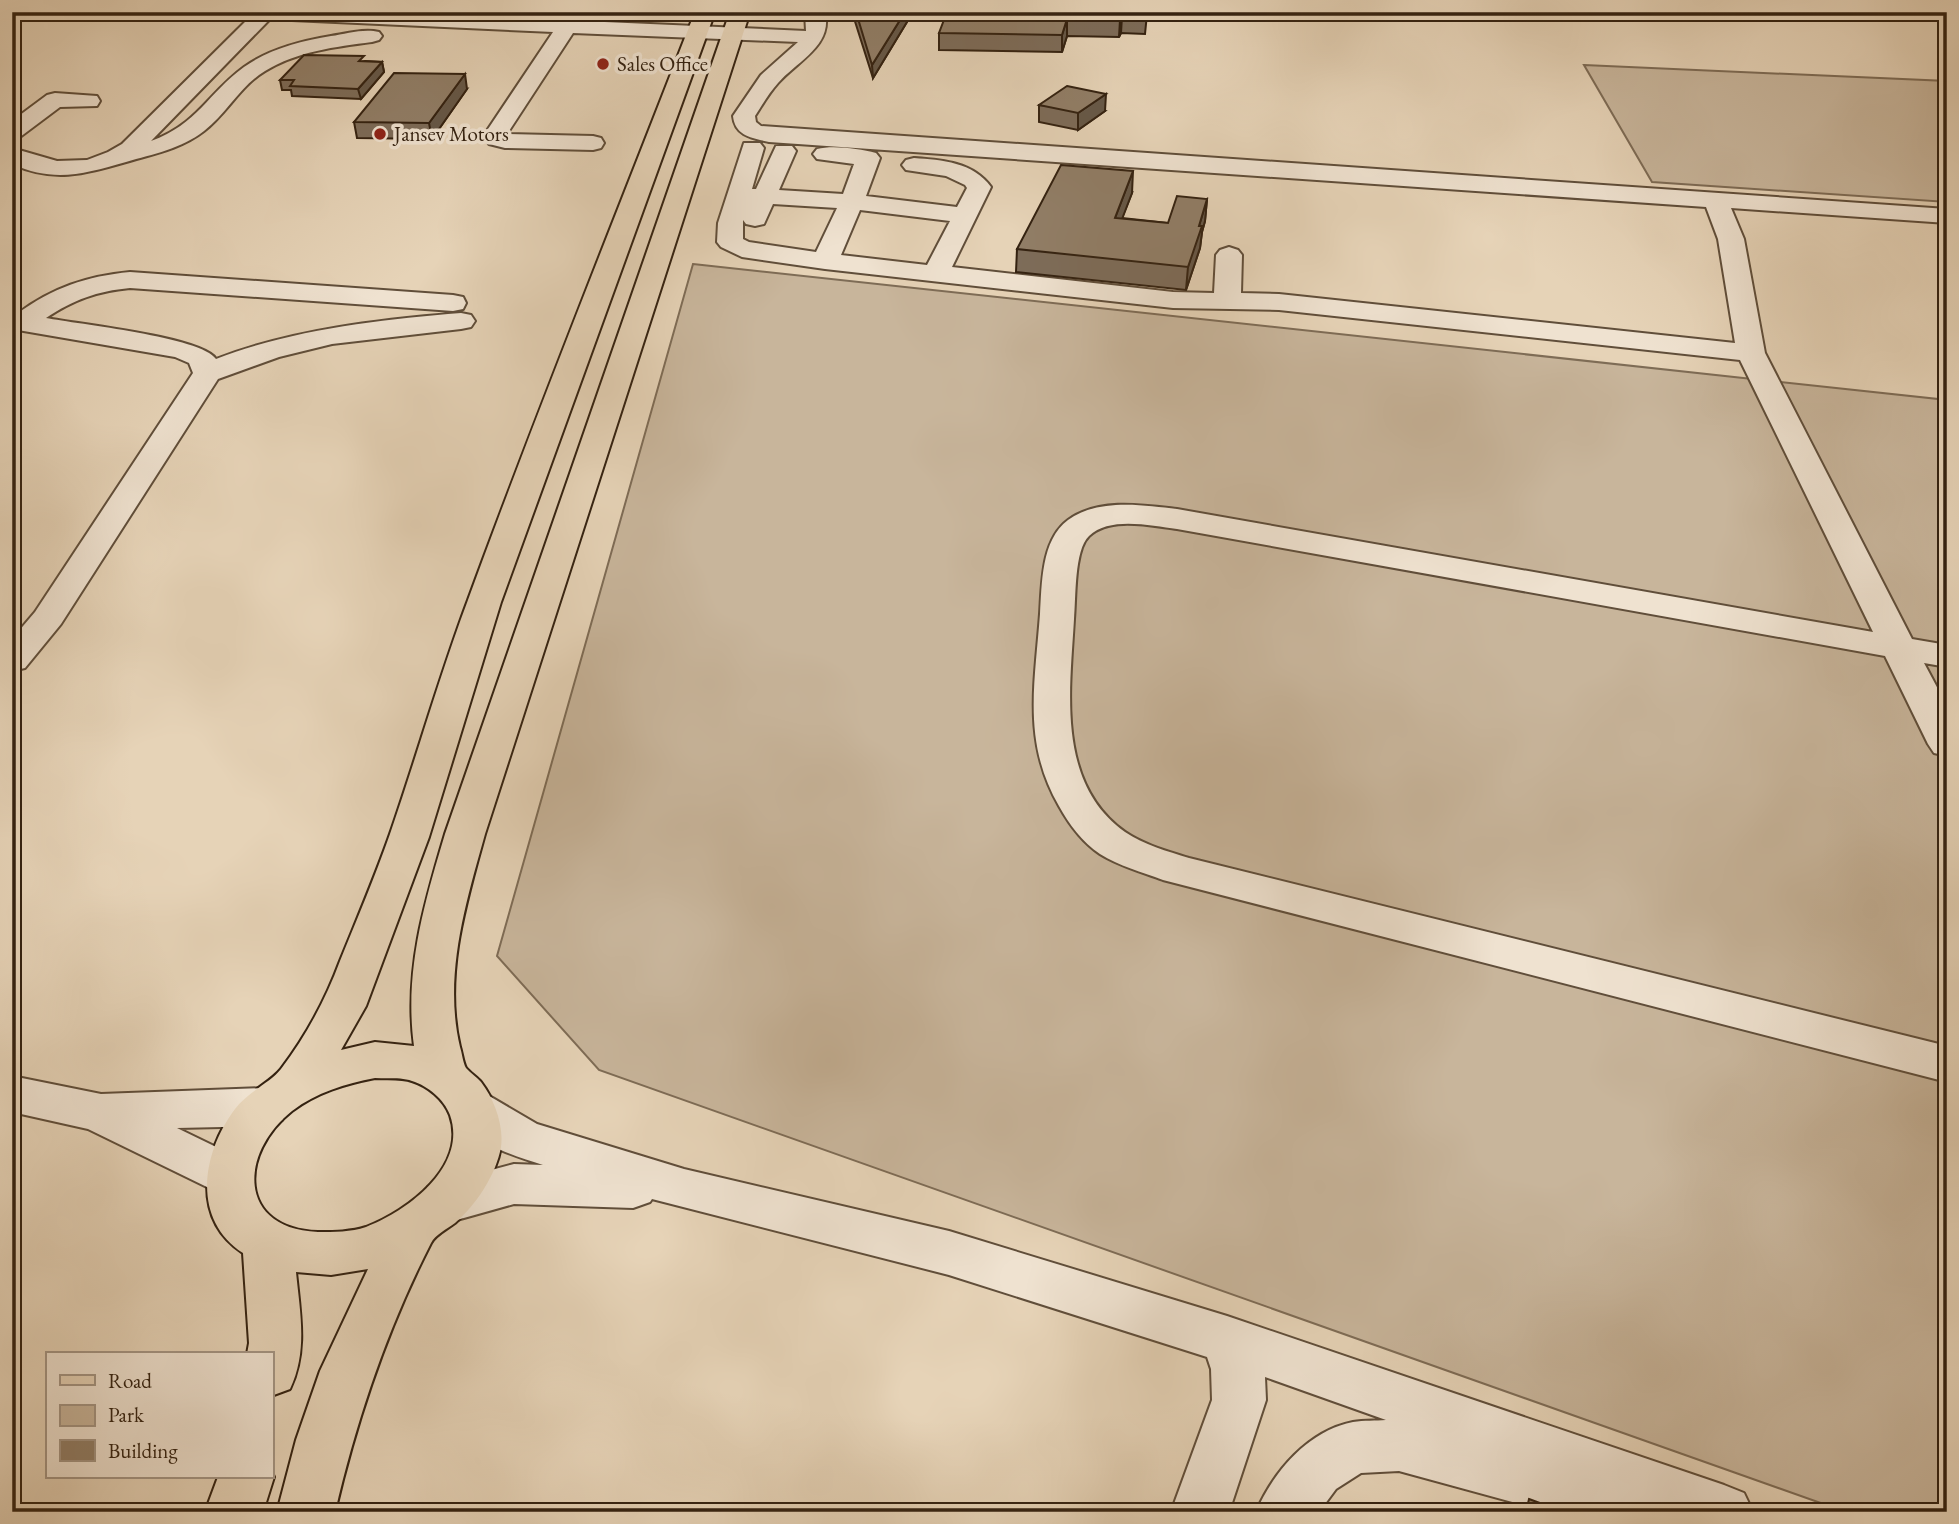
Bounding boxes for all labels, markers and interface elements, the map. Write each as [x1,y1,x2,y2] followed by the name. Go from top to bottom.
[617,50,708,77] place label: Sales Office
[595,56,611,72] marker: Sales Office
[392,120,509,147] place label: Jansev Motors
[372,126,388,142] marker: Jansev Motors
[46,1352,273,1478] legend
[108,1367,152,1394] text: Road
[108,1401,145,1428] text: Park
[108,1437,178,1464] text: Building

